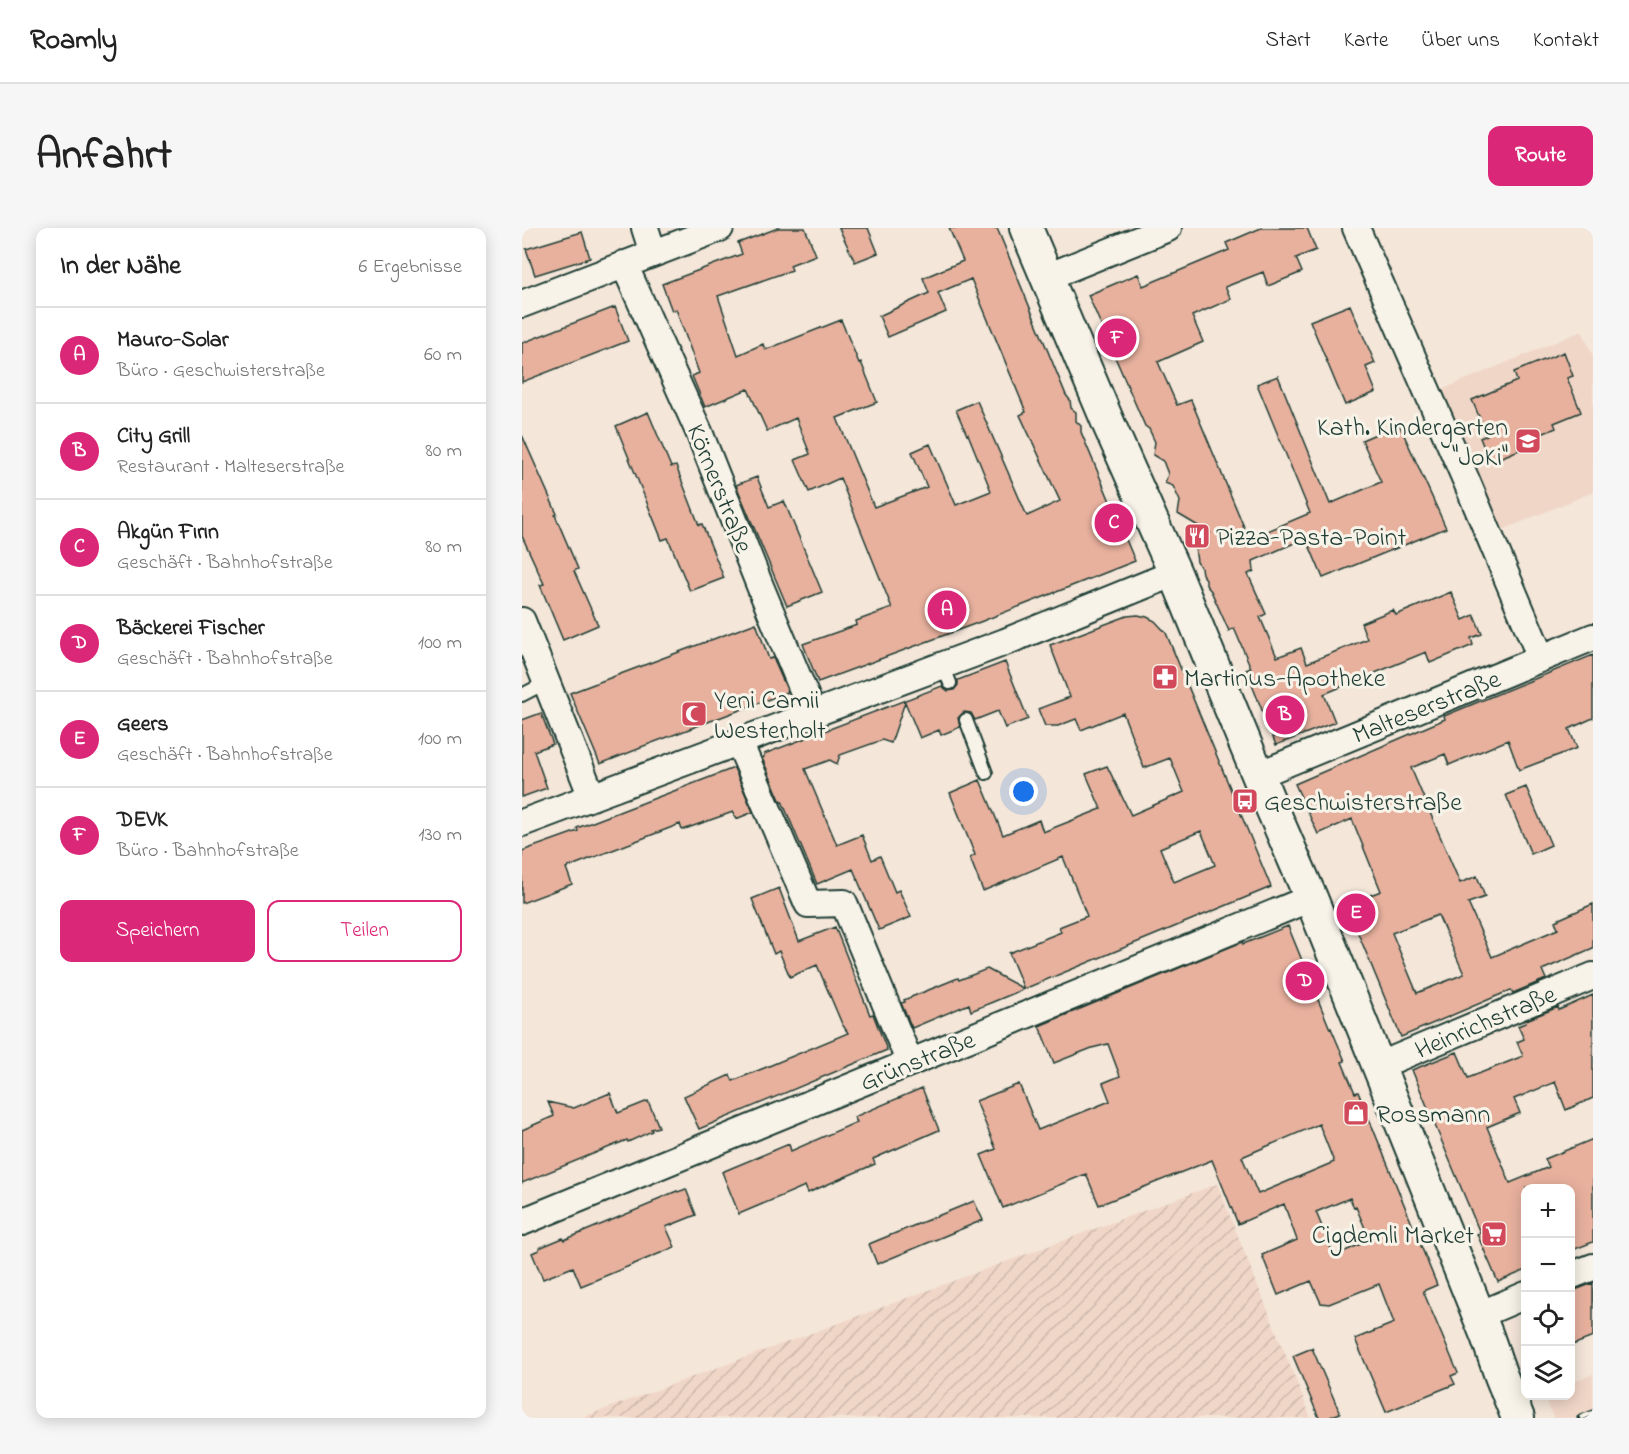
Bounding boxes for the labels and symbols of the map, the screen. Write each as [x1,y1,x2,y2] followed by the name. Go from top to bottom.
[1098,316,1136,360] pin: F
[1317,410,1508,478] place label: Kath. Kindergarten "JoKi"
[675,419,761,560] street label: Körnerstraße
[1513,426,1543,456] school or university icon: Kath. Kindergarten "JoKi"
[1094,500,1134,546] pin: C
[1216,520,1407,558] place label: Pizza-Pasta-Point
[1182,521,1212,551] restaurant icon: Pizza-Pasta-Point
[928,588,966,632] pin: A
[1184,661,1386,699] place label: Martinus-Apotheke
[1150,662,1180,692] pharmacy icon: Martinus-Apotheke
[1347,662,1507,756] street label: Malteserstraße
[714,683,826,751] place label: Yeni Camii Westerholt
[1266,692,1305,738] pin: B
[679,699,709,729] mosque icon: Yeni Camii Westerholt
[1009,777,1038,806] your location
[1264,785,1462,823] place label: Geschwisterstraße
[1230,786,1260,816] bus stop icon: Geschwisterstraße
[1336,890,1376,936] pin: E
[1286,958,1324,1004] pin: D
[1410,977,1563,1071] street label: Heinrichstraße
[855,1022,982,1103] street label: Grünstraße
[1376,1097,1490,1135] place label: Rossmann
[1341,1098,1371,1128] shop icon: Rossmann
[1312,1218,1474,1256] place label: Cigdemli Market
[1479,1219,1509,1249] supermarket icon: Cigdemli Market

